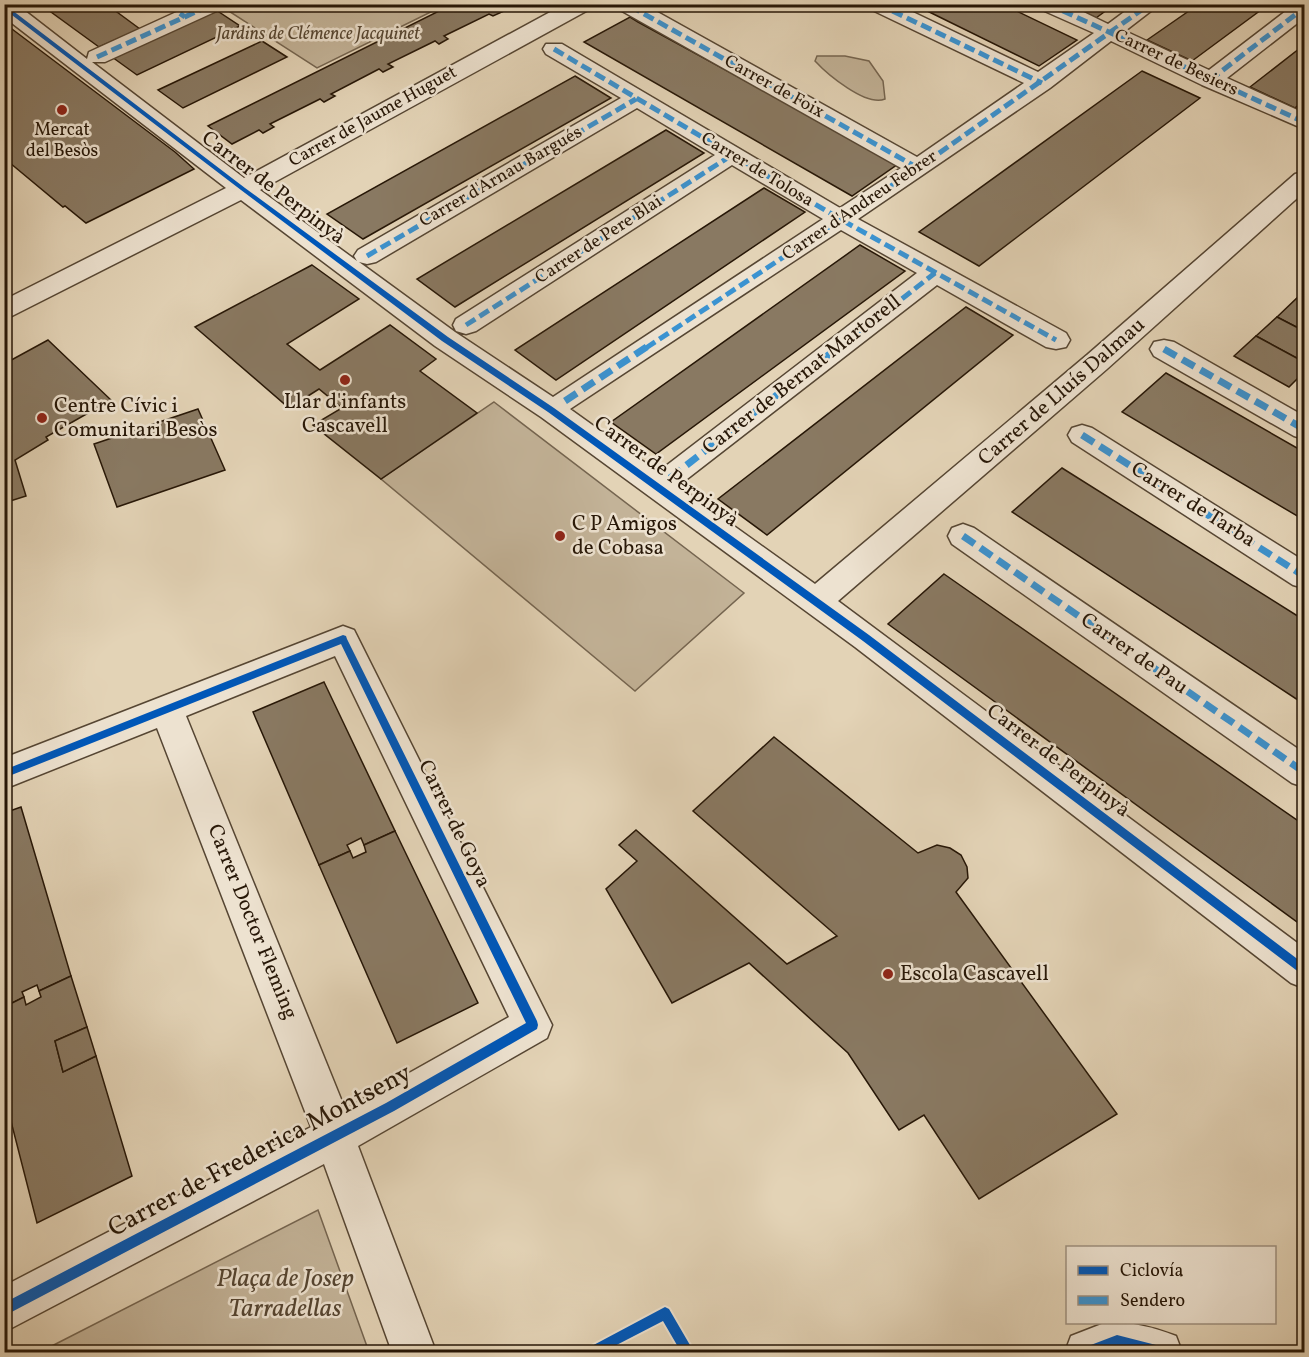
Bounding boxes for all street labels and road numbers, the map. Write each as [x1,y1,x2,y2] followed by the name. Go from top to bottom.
[1110,23,1242,103] street label: Carrer de Besiers
[719,49,829,125] street label: Carrer de Foix
[284,60,462,174] street label: Carrer de Jaume Huguet
[415,120,587,234] street label: Carrer d'Arnau Bargués
[195,124,351,252] street label: Carrer de Perpinyà
[696,126,818,214] street label: Carrer de Tolosa
[778,145,943,267] street label: Carrer d'Andreu Febrer
[531,189,667,291] street label: Carrer de Pere Blai
[696,288,908,462] street label: Carrer de Bernat Martorell
[972,311,1152,473] street label: Carrer de Lluís Dalmau
[587,409,745,535] street label: Carrer de Perpinyà
[1125,455,1261,555] street label: Carrer de Tarba
[1074,606,1194,702] street label: Carrer de Pau
[980,697,1136,825] street label: Carrer de Perpinyà
[411,755,497,893] street label: Carrer de Goya
[200,820,304,1024] street label: Carrer Doctor Fleming
[102,1056,418,1246] street label: Carrer de Frederica Montseny

